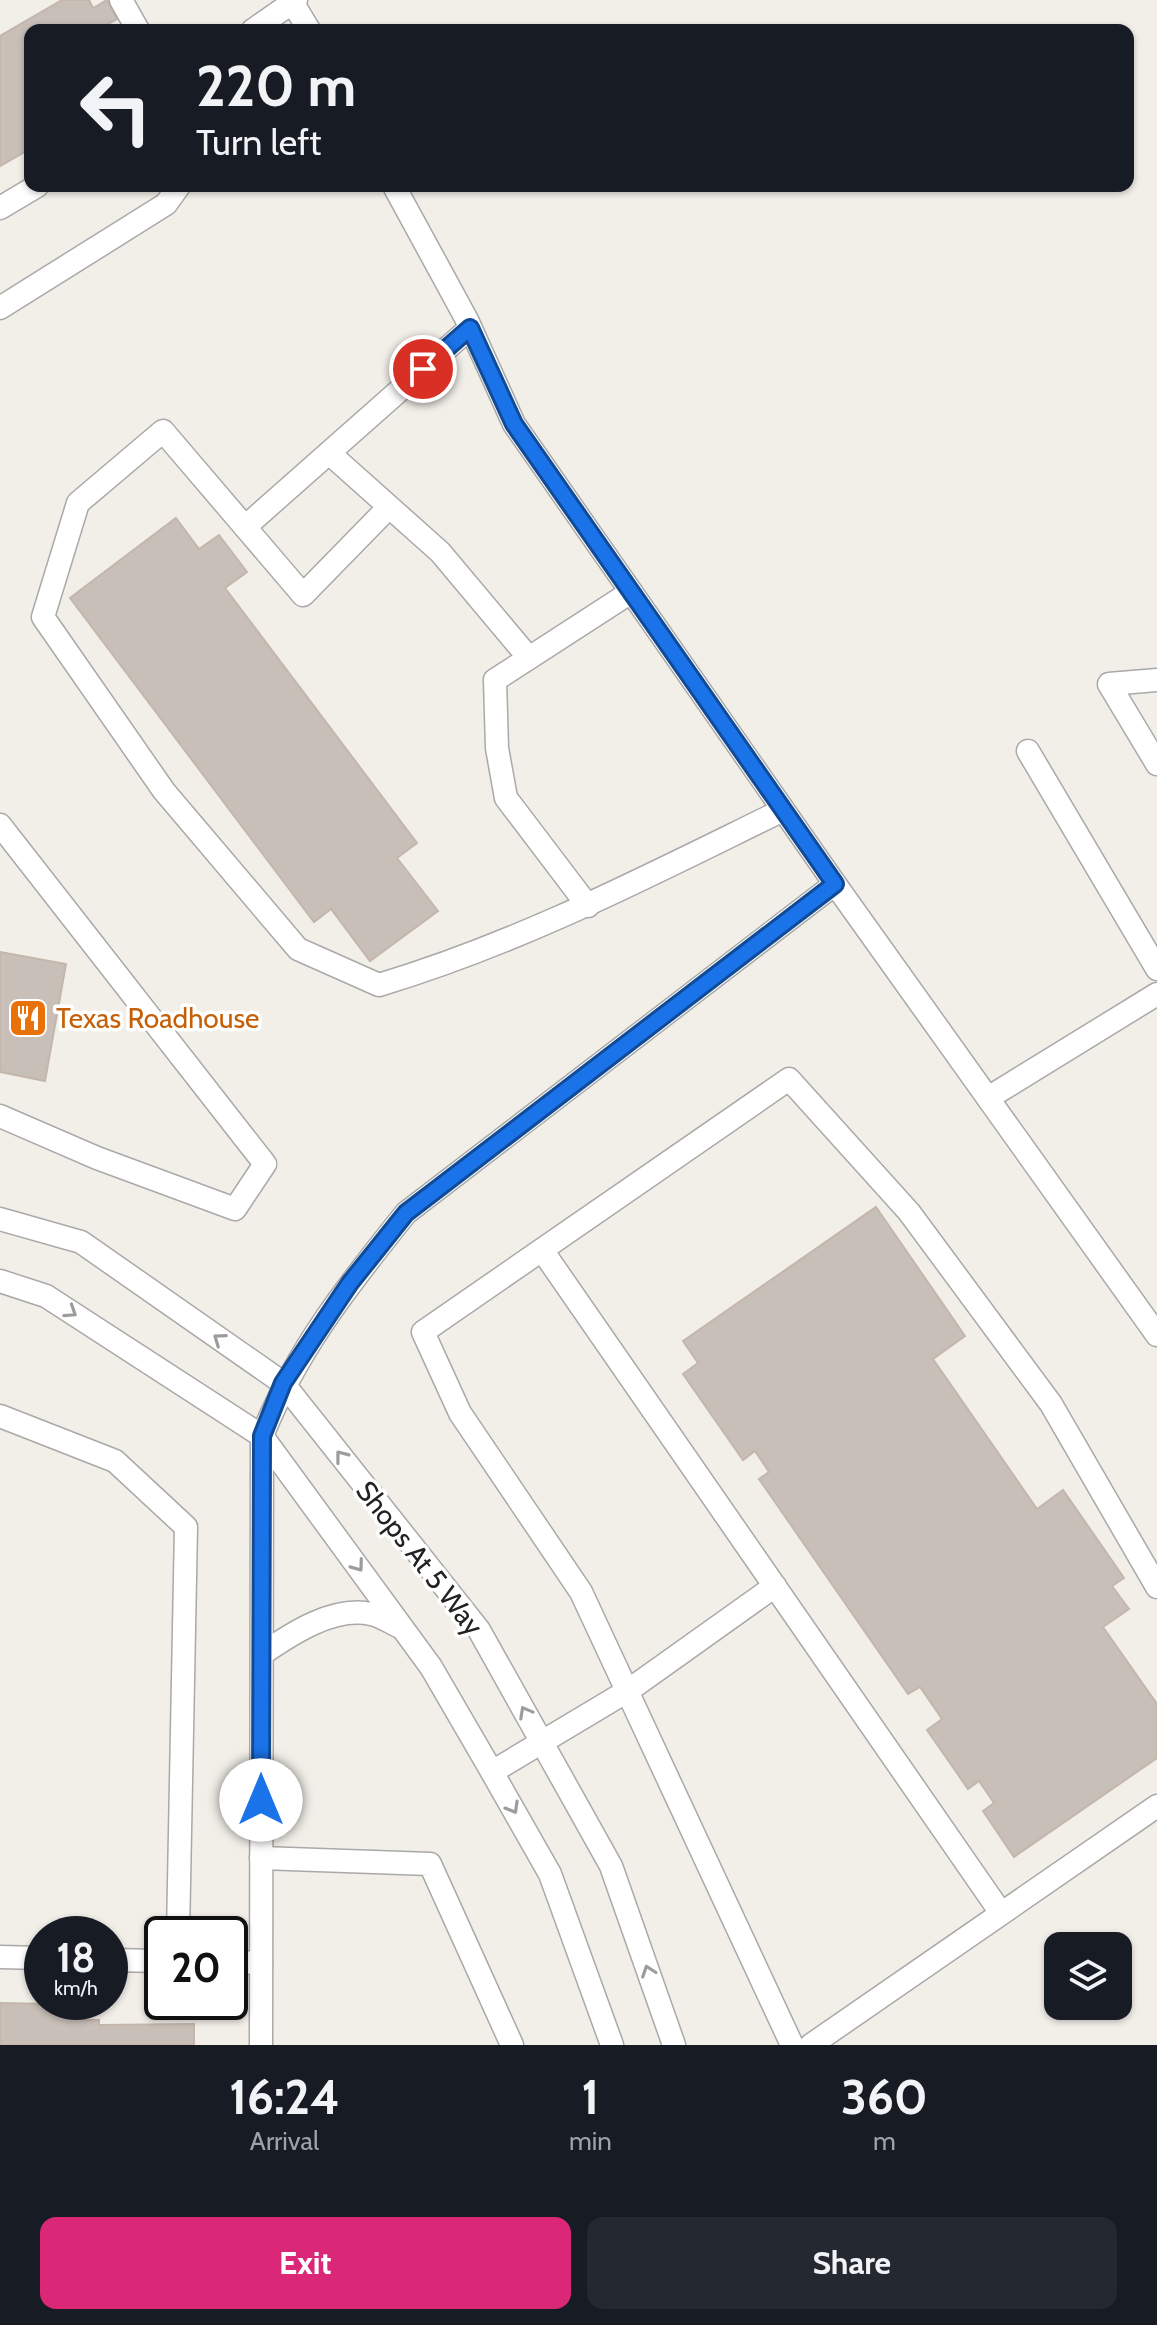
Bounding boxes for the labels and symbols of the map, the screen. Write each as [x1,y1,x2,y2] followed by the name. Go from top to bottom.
[389,335,457,403] pin
[7,997,49,1039] restaurant icon: Texas Roadhouse
[56,1001,259,1035] place label: Texas Roadhouse
[62,1303,77,1318] one-way arrow
[214,1334,228,1348] one-way arrow
[336,1451,351,1465] one-way arrow
[349,1474,491,1642] street label: Shops At 5 Way
[348,1557,362,1572] one-way arrow
[519,1706,535,1721] one-way arrow
[219,1758,303,1842] position arrow
[503,1799,519,1814] one-way arrow
[144,1916,248,2020] speed limit sign: 20
[642,1965,658,1979] one-way arrow

